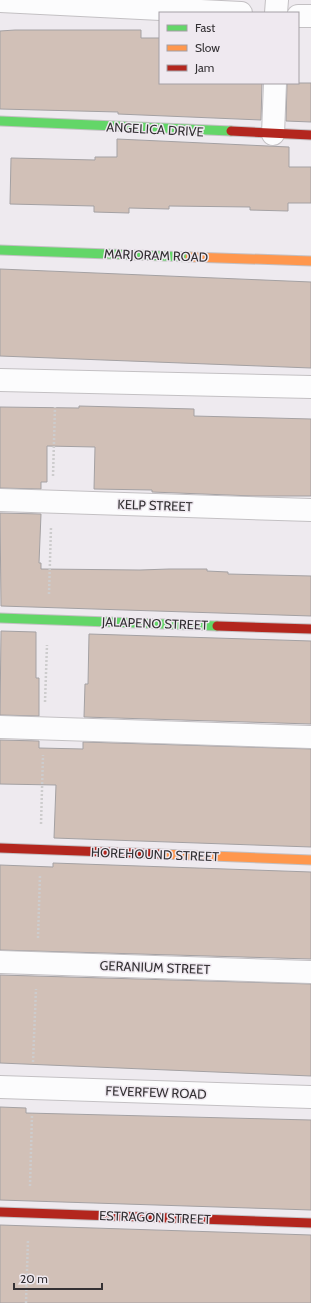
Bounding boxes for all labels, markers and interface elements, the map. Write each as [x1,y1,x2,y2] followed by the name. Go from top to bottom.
[159,12,299,84] legend
[195,20,215,35] text: Fast
[195,40,220,55] text: Slow
[194,60,214,75] text: Jam
[106,118,204,140] street label: ANGELICA DRIVE
[104,245,208,265] street label: MARJORAM ROAD
[117,496,193,514] street label: KELP STREET
[101,613,208,633] street label: JALAPENO STREET
[91,844,219,864] street label: HOREHOUND STREET
[99,957,211,977] street label: GERANIUM STREET
[105,1082,207,1102] street label: FEVERFEW ROAD
[99,1207,211,1227] street label: ESTRAGON STREET
[14,1265,102,1291] scale bar
[20,1271,48,1286] text: 20 m

